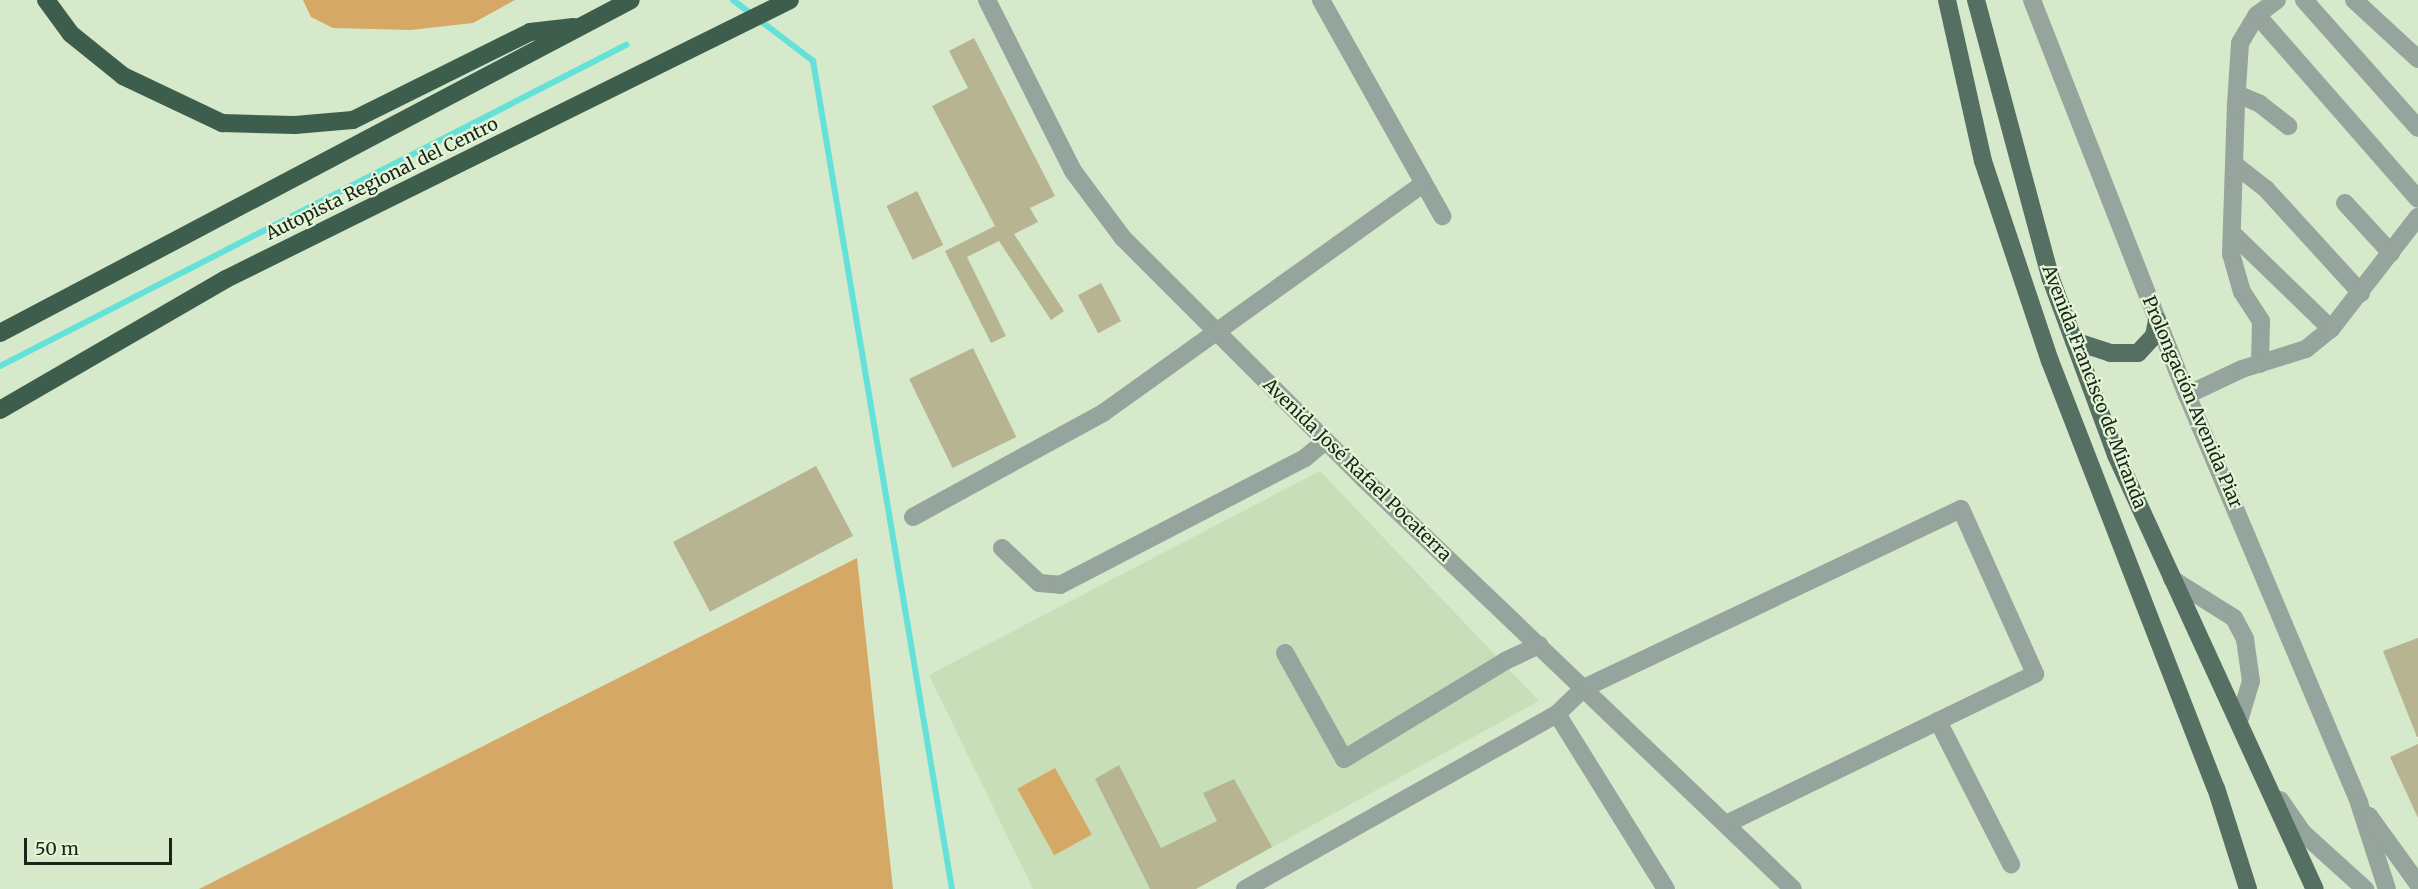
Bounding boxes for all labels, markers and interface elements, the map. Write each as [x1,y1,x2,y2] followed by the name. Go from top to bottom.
[262,113,502,245] street label: Autopista Regional del Centro
[2037,262,2151,512] street label: Avenida Francisco de Miranda
[2138,293,2246,511] street label: Prolongación Avenida Piar
[1258,374,1456,566] street label: Avenida José Rafael Pocaterra
[27,826,176,864] scale bar
[35,837,79,860] text: 50 m

